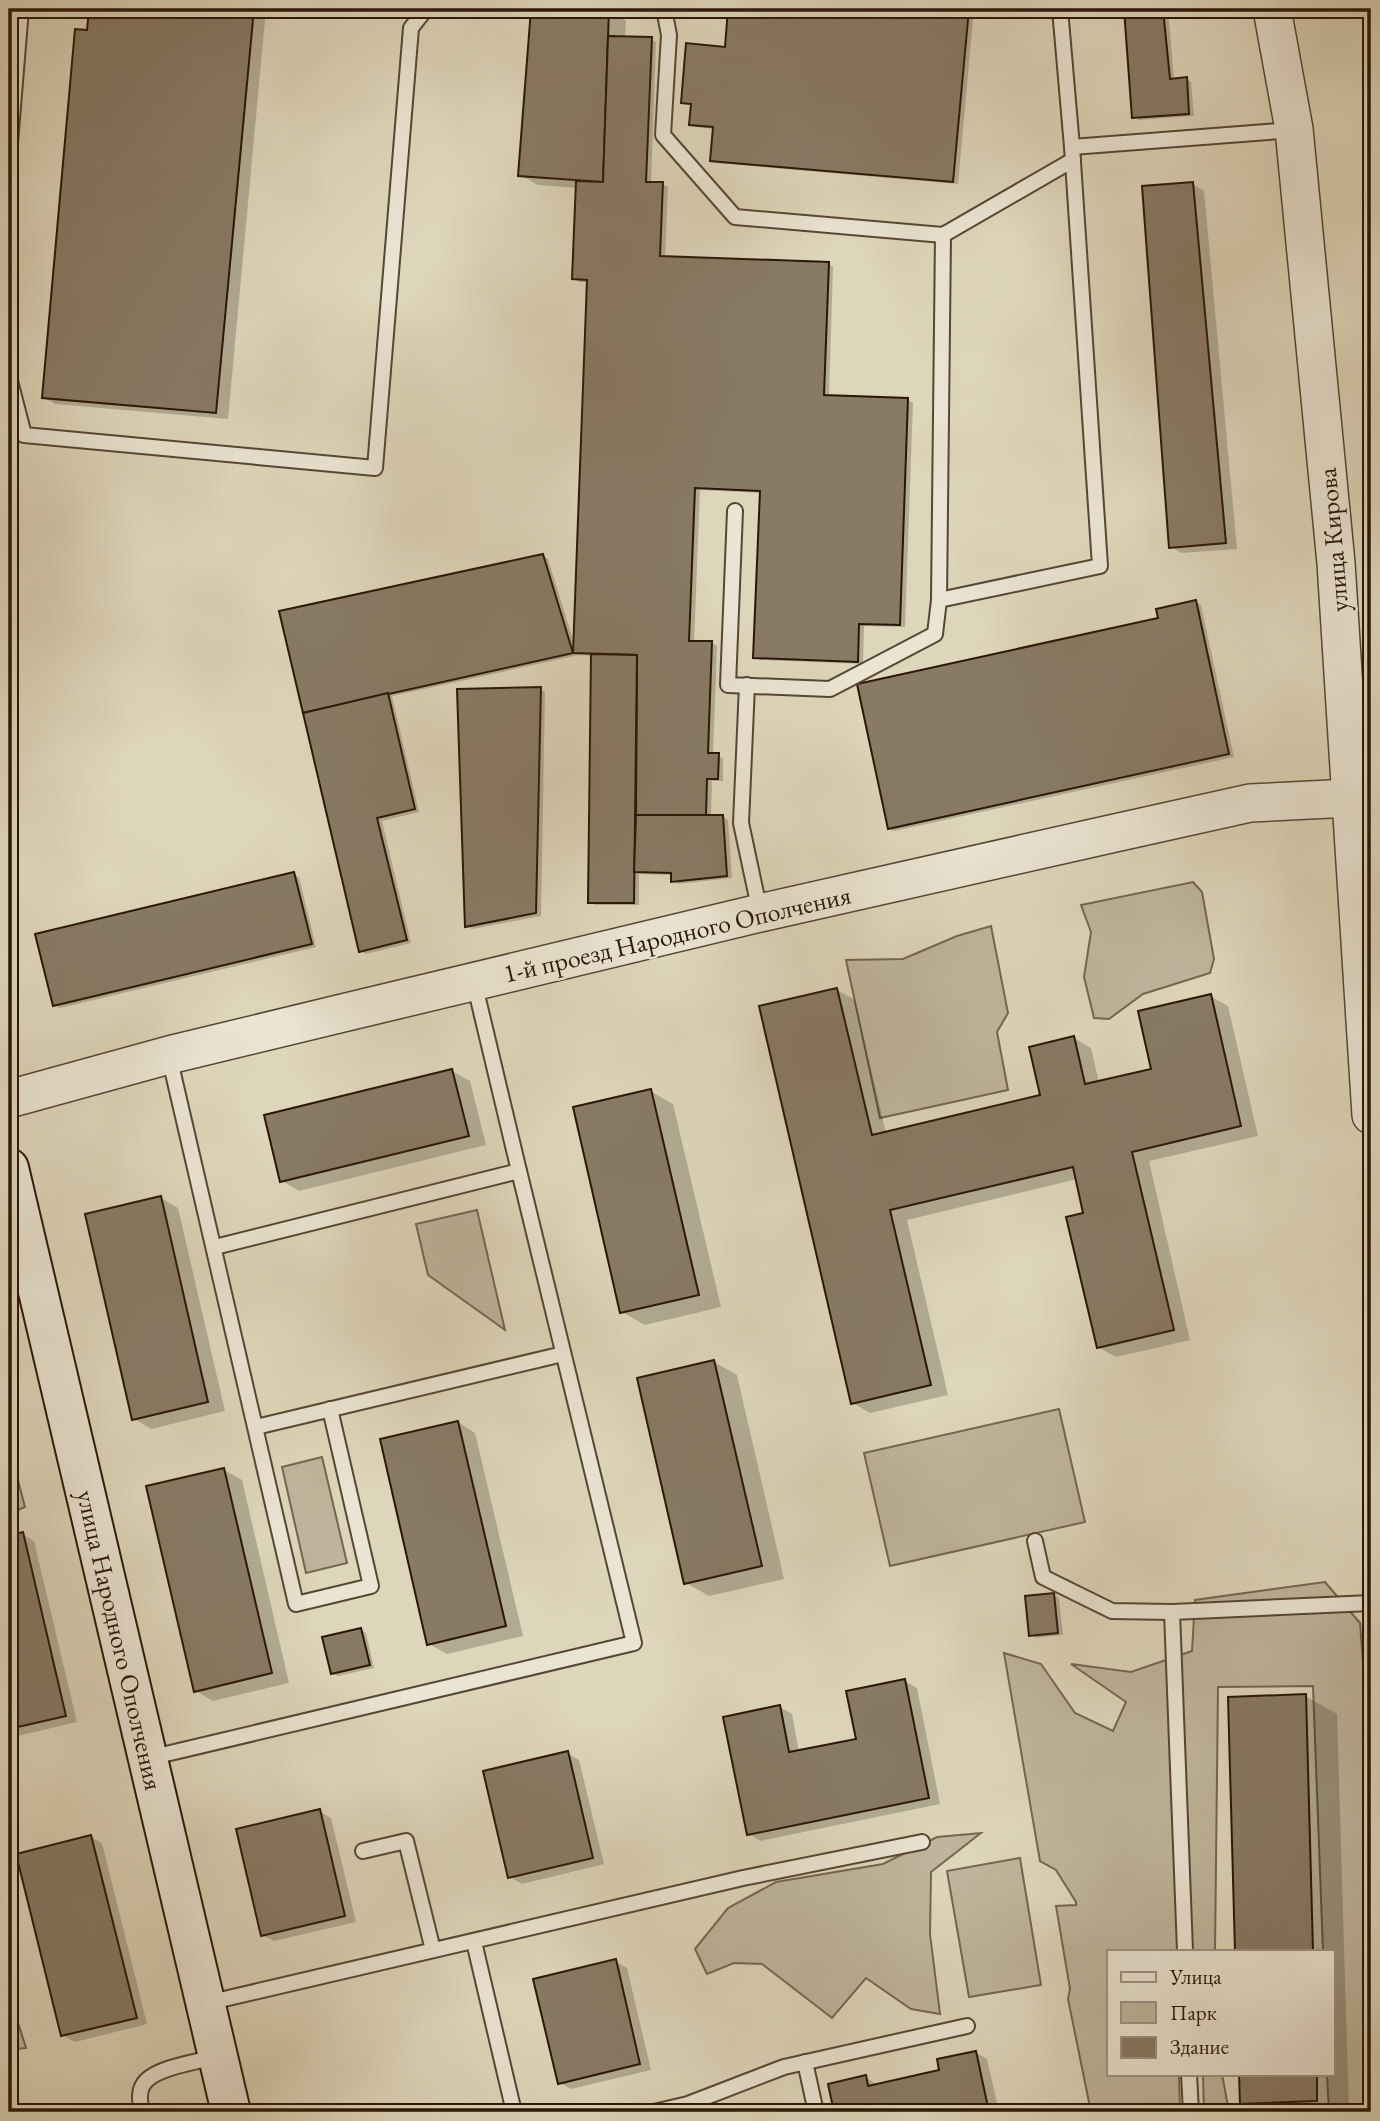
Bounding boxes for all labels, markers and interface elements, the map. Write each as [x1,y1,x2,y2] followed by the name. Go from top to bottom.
[1310,466,1356,614] street label: улица Кирова
[500,877,854,991] street label: 1-й проезд Народного Ополчения
[69,1487,171,1793] street label: улица Народного Ополчения
[1107,1950,1334,2076] legend
[1169,1963,1222,1990] text: Улица
[1170,1999,1217,2026] text: Парк
[1170,2033,1229,2060] text: Здание

